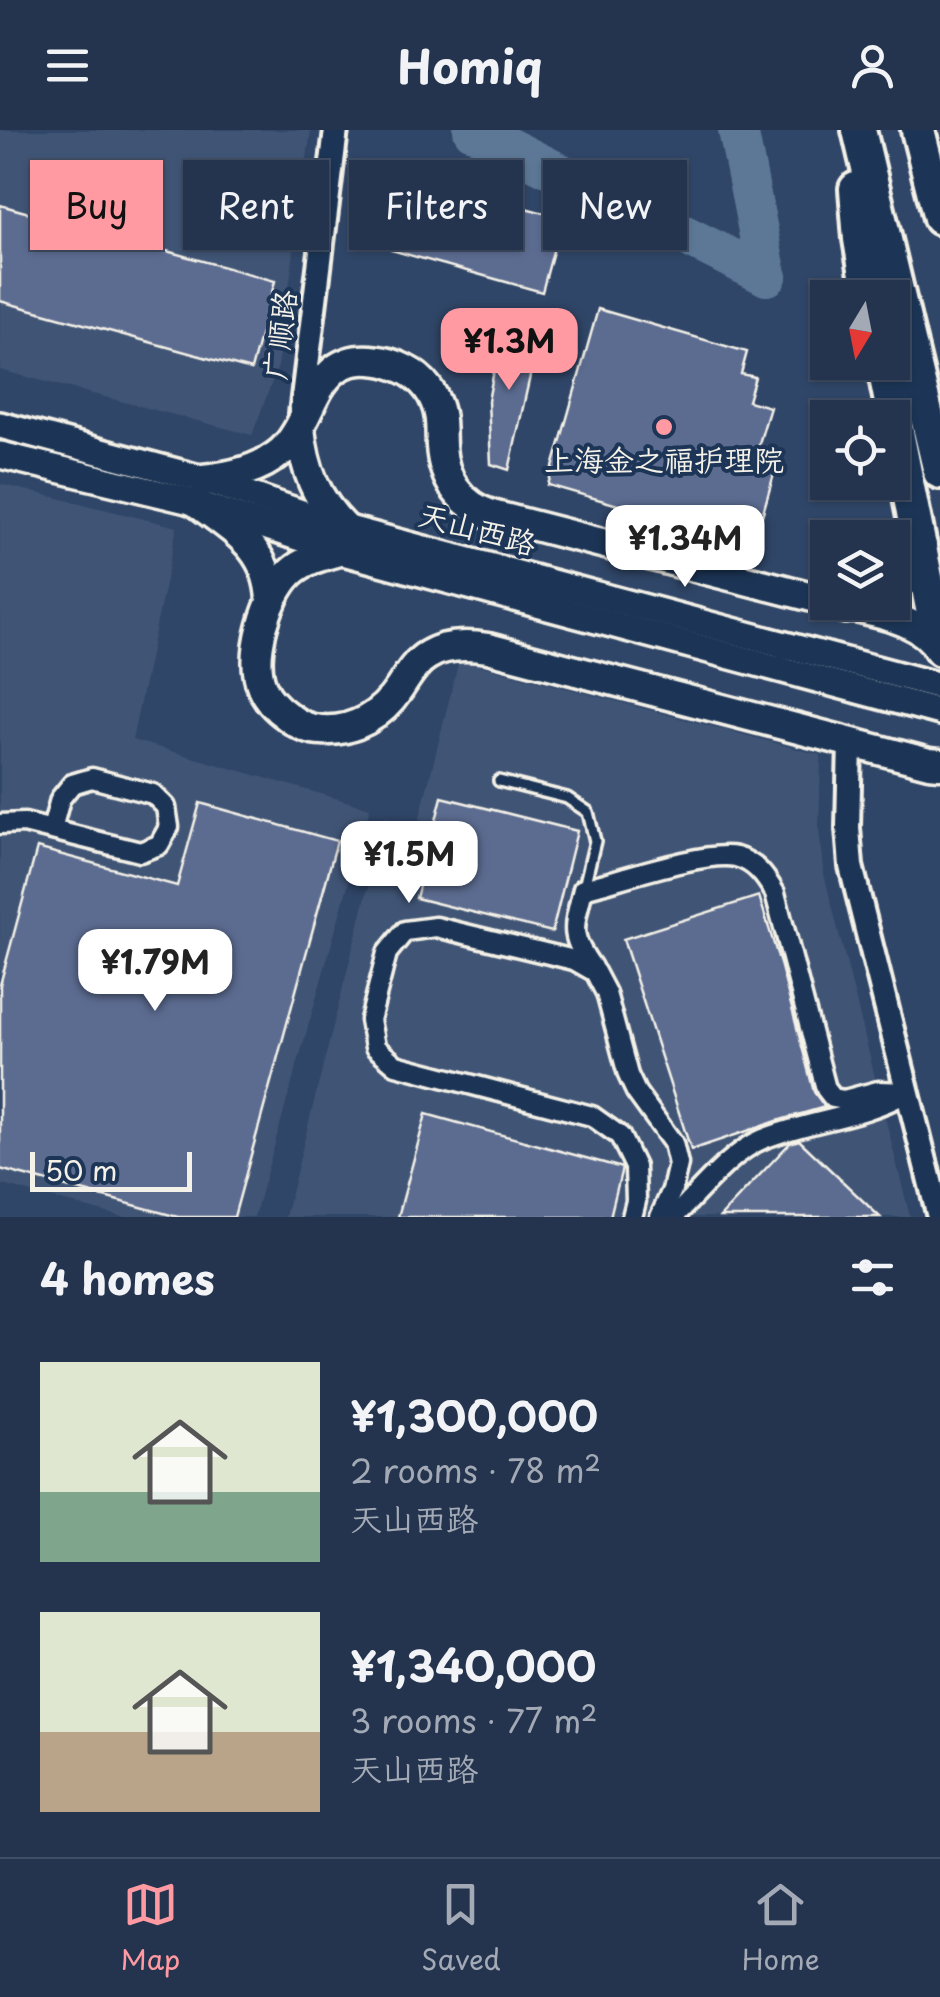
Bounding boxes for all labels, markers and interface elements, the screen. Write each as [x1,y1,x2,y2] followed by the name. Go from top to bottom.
[397,31,543,99] text: Homiq
[40,38,95,93] icon: menu
[845,38,900,93] icon: person
[30,160,163,250] chip: Buy
[183,160,329,250] chip: Rent
[349,160,523,250] chip: Filters
[543,160,687,250] chip: New
[810,280,910,380] north arrow
[810,280,910,620] map controls
[251,287,306,382] street label: 广顺路
[439,308,579,393] pin: ¥1.3M
[463,316,555,364] text: ¥1.3M
[810,400,910,500] button: locate
[653,416,675,438] marker: 上海金之福护理院
[544,436,784,481] place label: 上海金之福护理院
[414,490,541,565] street label: 天山西路
[604,505,766,590] pin: ¥1.34M
[628,513,742,561] text: ¥1.34M
[810,520,910,620] button: layers
[339,821,479,906] pin: ¥1.5M
[363,829,455,877] text: ¥1.5M
[74,929,236,1014] pin: ¥1.79M
[100,937,210,985] text: ¥1.79M
[30,1147,192,1192] scale bar
[45,1148,118,1191] text: 50 m
[40,1246,215,1309] text: 4 homes
[845,1250,900,1305] icon: filters
[350,1383,598,1446] text: ¥1,300,000
[120,1402,240,1522] icon: home
[350,1446,601,1494] text: 2 rooms · 78 m²
[350,1494,478,1542] text: 天山西路
[350,1633,596,1696] text: ¥1,340,000
[120,1652,240,1772] icon: home
[350,1696,598,1744] text: 3 rooms · 77 m²
[350,1744,478,1792] text: 天山西路
[120,1877,180,1980] tab: Map
[421,1877,501,1980] tab: Saved
[742,1877,820,1980] tab: Home

